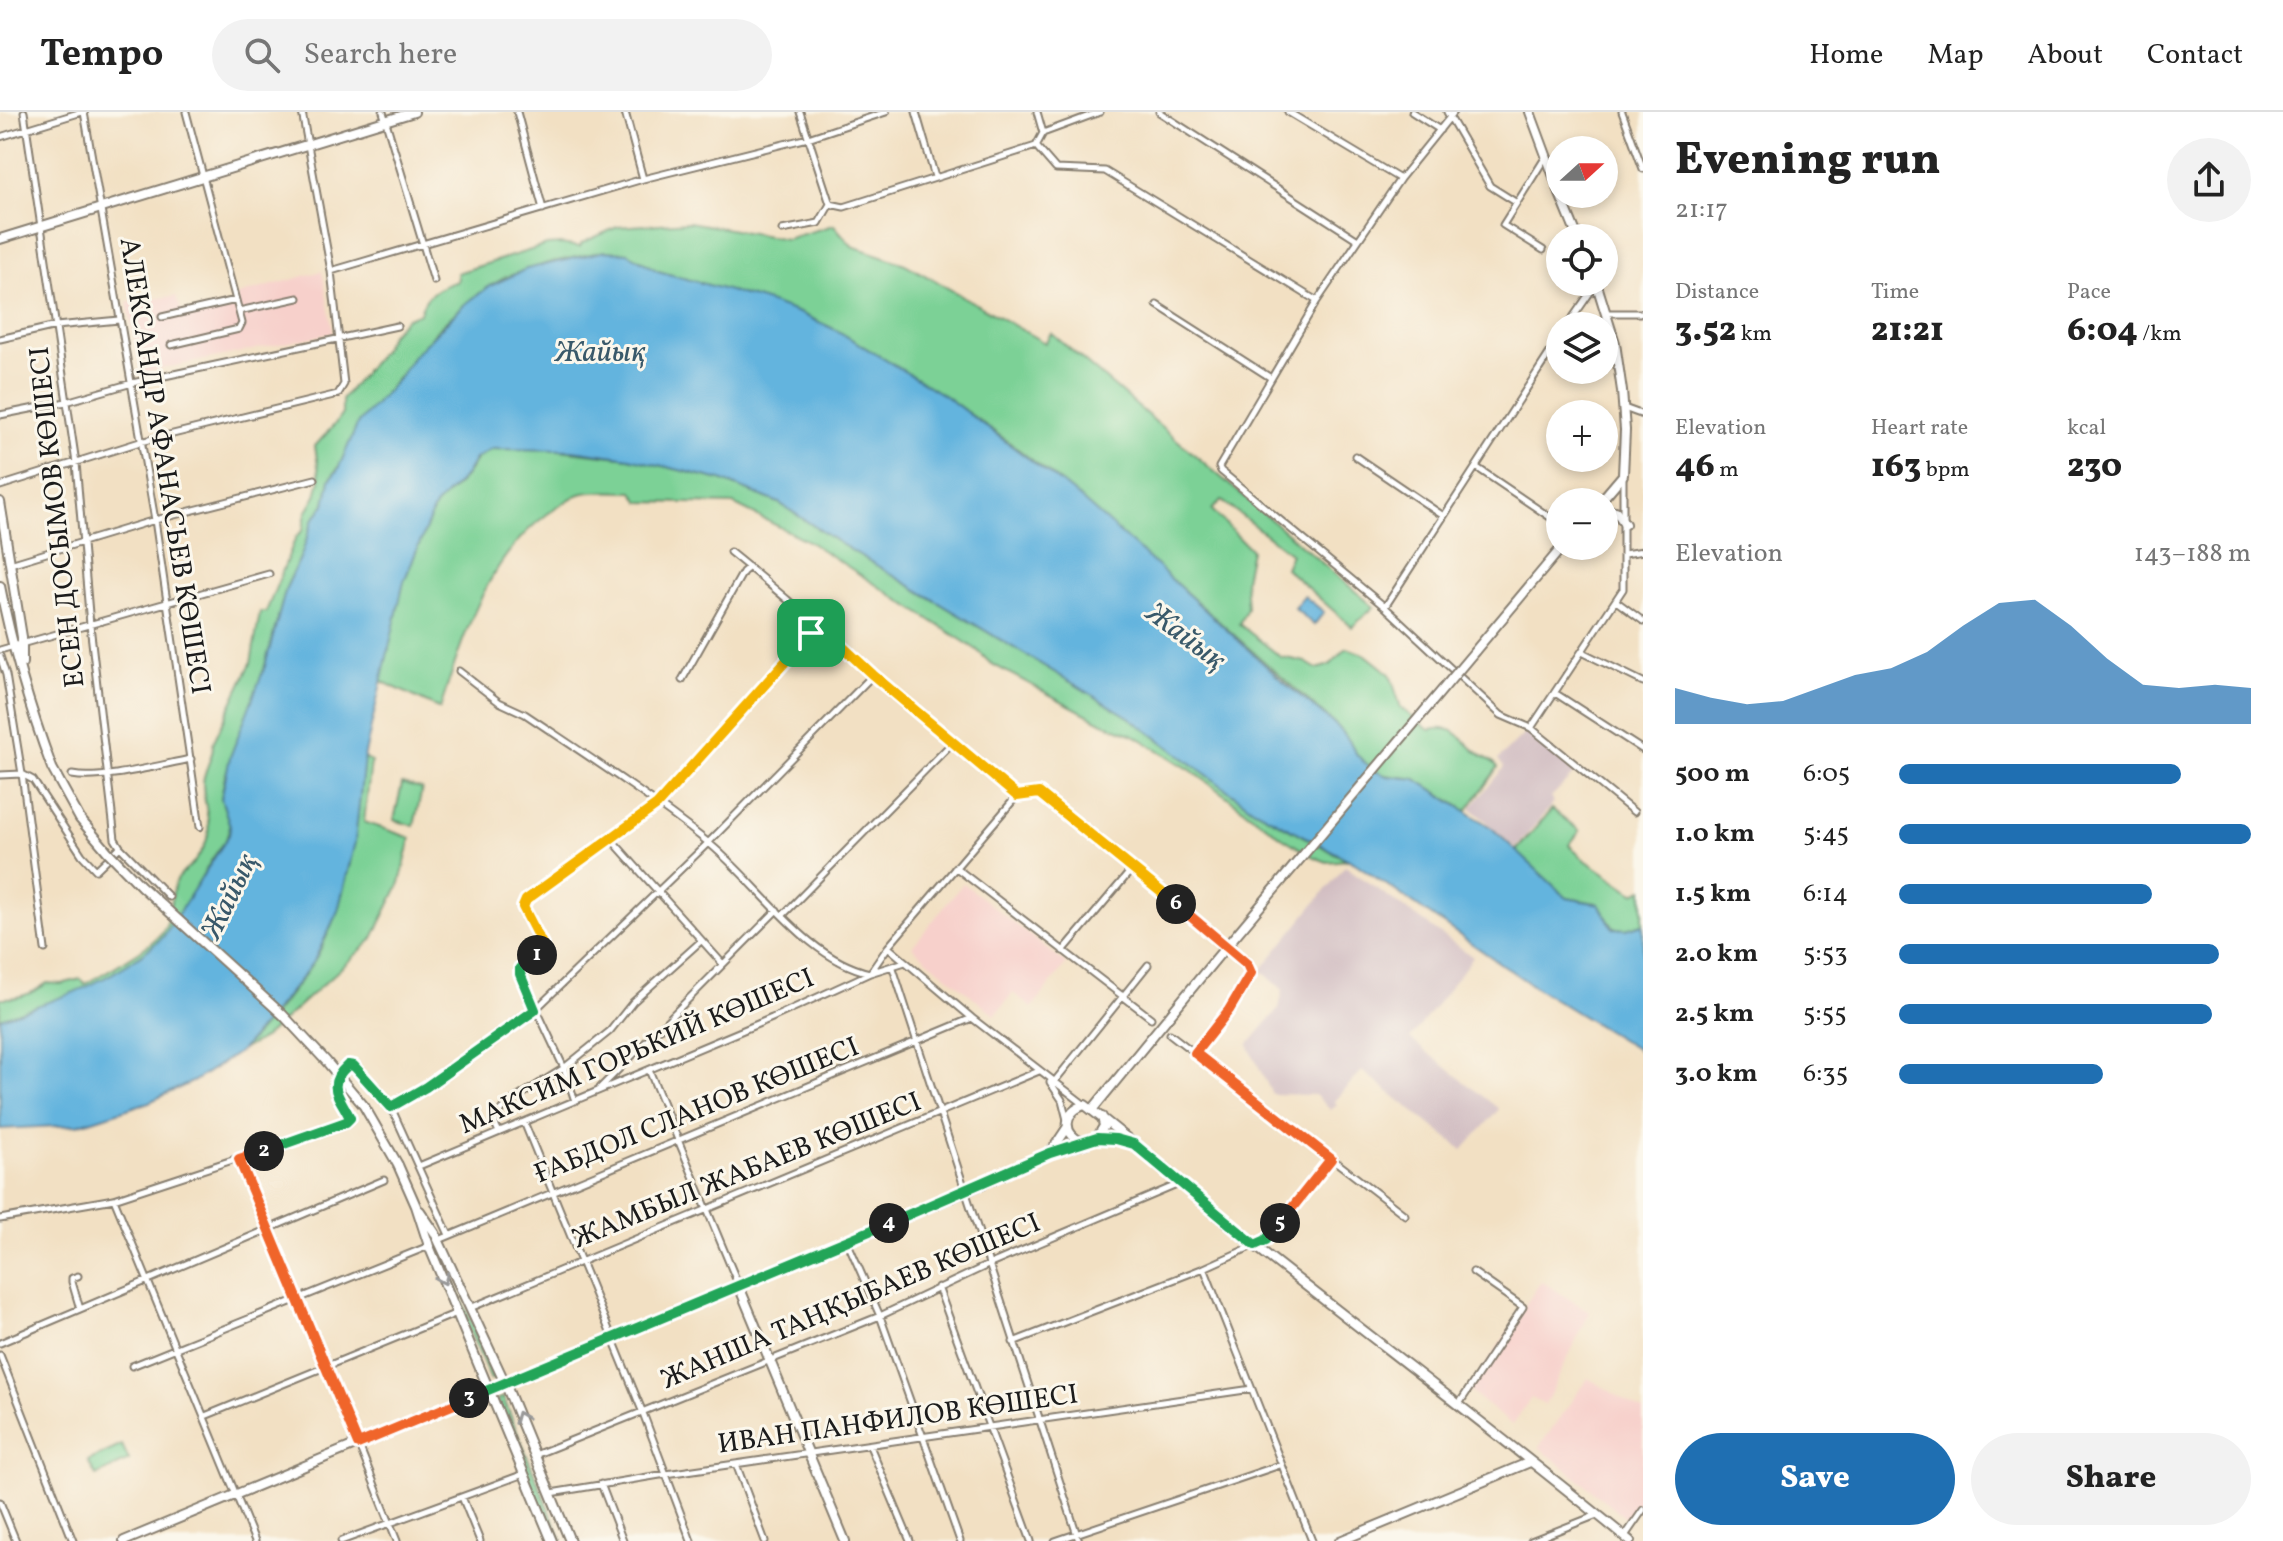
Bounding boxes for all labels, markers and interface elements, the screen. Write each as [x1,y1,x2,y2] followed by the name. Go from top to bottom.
[212,19,772,91] search box
[40,29,164,82] text: Tempo
[240,33,284,77] icon: search
[304,34,457,76] text: Search here
[1809,36,1883,75] text: Home
[1927,36,1983,75] text: Map
[2027,36,2103,75] text: About
[2147,36,2243,75] text: Contact
[1675,131,1941,192] text: Evening run
[1546,136,1618,208] north arrow
[1546,136,1618,560] map controls
[2167,138,2251,222] button: share
[1675,192,1728,228] text: 21:17
[1546,224,1618,296] button: locate
[109,235,219,697] street label: АЛЕКСАНДР АФАНАСЬЕВ КӨШЕСІ
[1675,277,1759,308] text: Distance
[1871,277,1919,308] text: Time
[2067,277,2111,308] text: Pace
[1675,308,1736,355] text: 3.52
[1871,308,1944,355] text: 21:21
[2067,308,2138,355] text: 6:04
[1546,312,1618,384] button: layers
[1736,319,1772,350] text: km
[2138,319,2182,350] text: /km
[554,332,646,374] water label: Жайық
[21,344,95,690] street label: ЕСЕН ДОСЫМОВ КӨШЕСІ
[1546,400,1618,472] button: +
[1675,413,1766,444] text: Elevation
[1871,413,1968,444] text: Heart rate
[2067,413,2106,444] text: kcal
[1675,444,1715,491] text: 46
[1871,444,1921,491] text: 163
[2067,444,2122,491] text: 230
[1715,455,1739,486] text: m
[1921,455,1970,486] text: bpm
[1546,488,1618,560] button: −
[1675,536,1783,572] text: Elevation
[2134,536,2251,572] text: 143–188 m
[1136,592,1234,681] water label: Жайық
[777,599,845,667] pin
[789,611,833,655] icon: arrive
[1675,756,1750,792] text: 500 m
[1803,756,1850,792] text: 6:05
[1675,816,1755,852] text: 1.0 km
[1803,816,1849,852] text: 5:45
[191,846,269,948] water label: Жайық
[1675,876,1751,912] text: 1.5 km
[1803,876,1848,912] text: 6:14
[1156,884,1196,924] pin: 6
[1170,888,1182,919] text: 6
[517,935,557,975] pin: 1
[1675,936,1758,972] text: 2.0 km
[1803,936,1848,972] text: 5:53
[533,939,541,970] text: 1
[453,959,821,1145] street label: МАКСИМ ГОРЬКИЙ КӨШЕСІ
[1675,996,1754,1032] text: 2.5 km
[1803,996,1847,1032] text: 5:55
[529,1028,865,1194] street label: ҒАБДОЛ СЛАНОВ КӨШЕСІ
[1675,1056,1758,1092] text: 3.0 km
[1803,1056,1848,1092] text: 6:35
[567,1083,927,1259] street label: ЖАМБЫЛ ЖАБАЕВ КӨШЕСІ
[244,1131,284,1171] pin: 2
[258,1135,270,1166] text: 2
[869,1203,909,1243] pin: 4
[1260,1203,1300,1243] pin: 5
[655,1204,1047,1400] street label: ЖАНША ТАҢҚЫБАЕВ КӨШЕСІ
[882,1207,896,1238] text: 4
[1275,1207,1285,1238] text: 5
[434,1271,450,1285] one-way arrow
[715,1375,1081,1465] street label: ИВАН ПАНФИЛОВ КӨШЕСІ
[449,1378,489,1418] pin: 3
[463,1382,475,1413] text: 3
[513,1411,529,1425] one-way arrow
[1675,1433,1955,1525] button: Save
[1971,1433,2251,1525] button: Share

